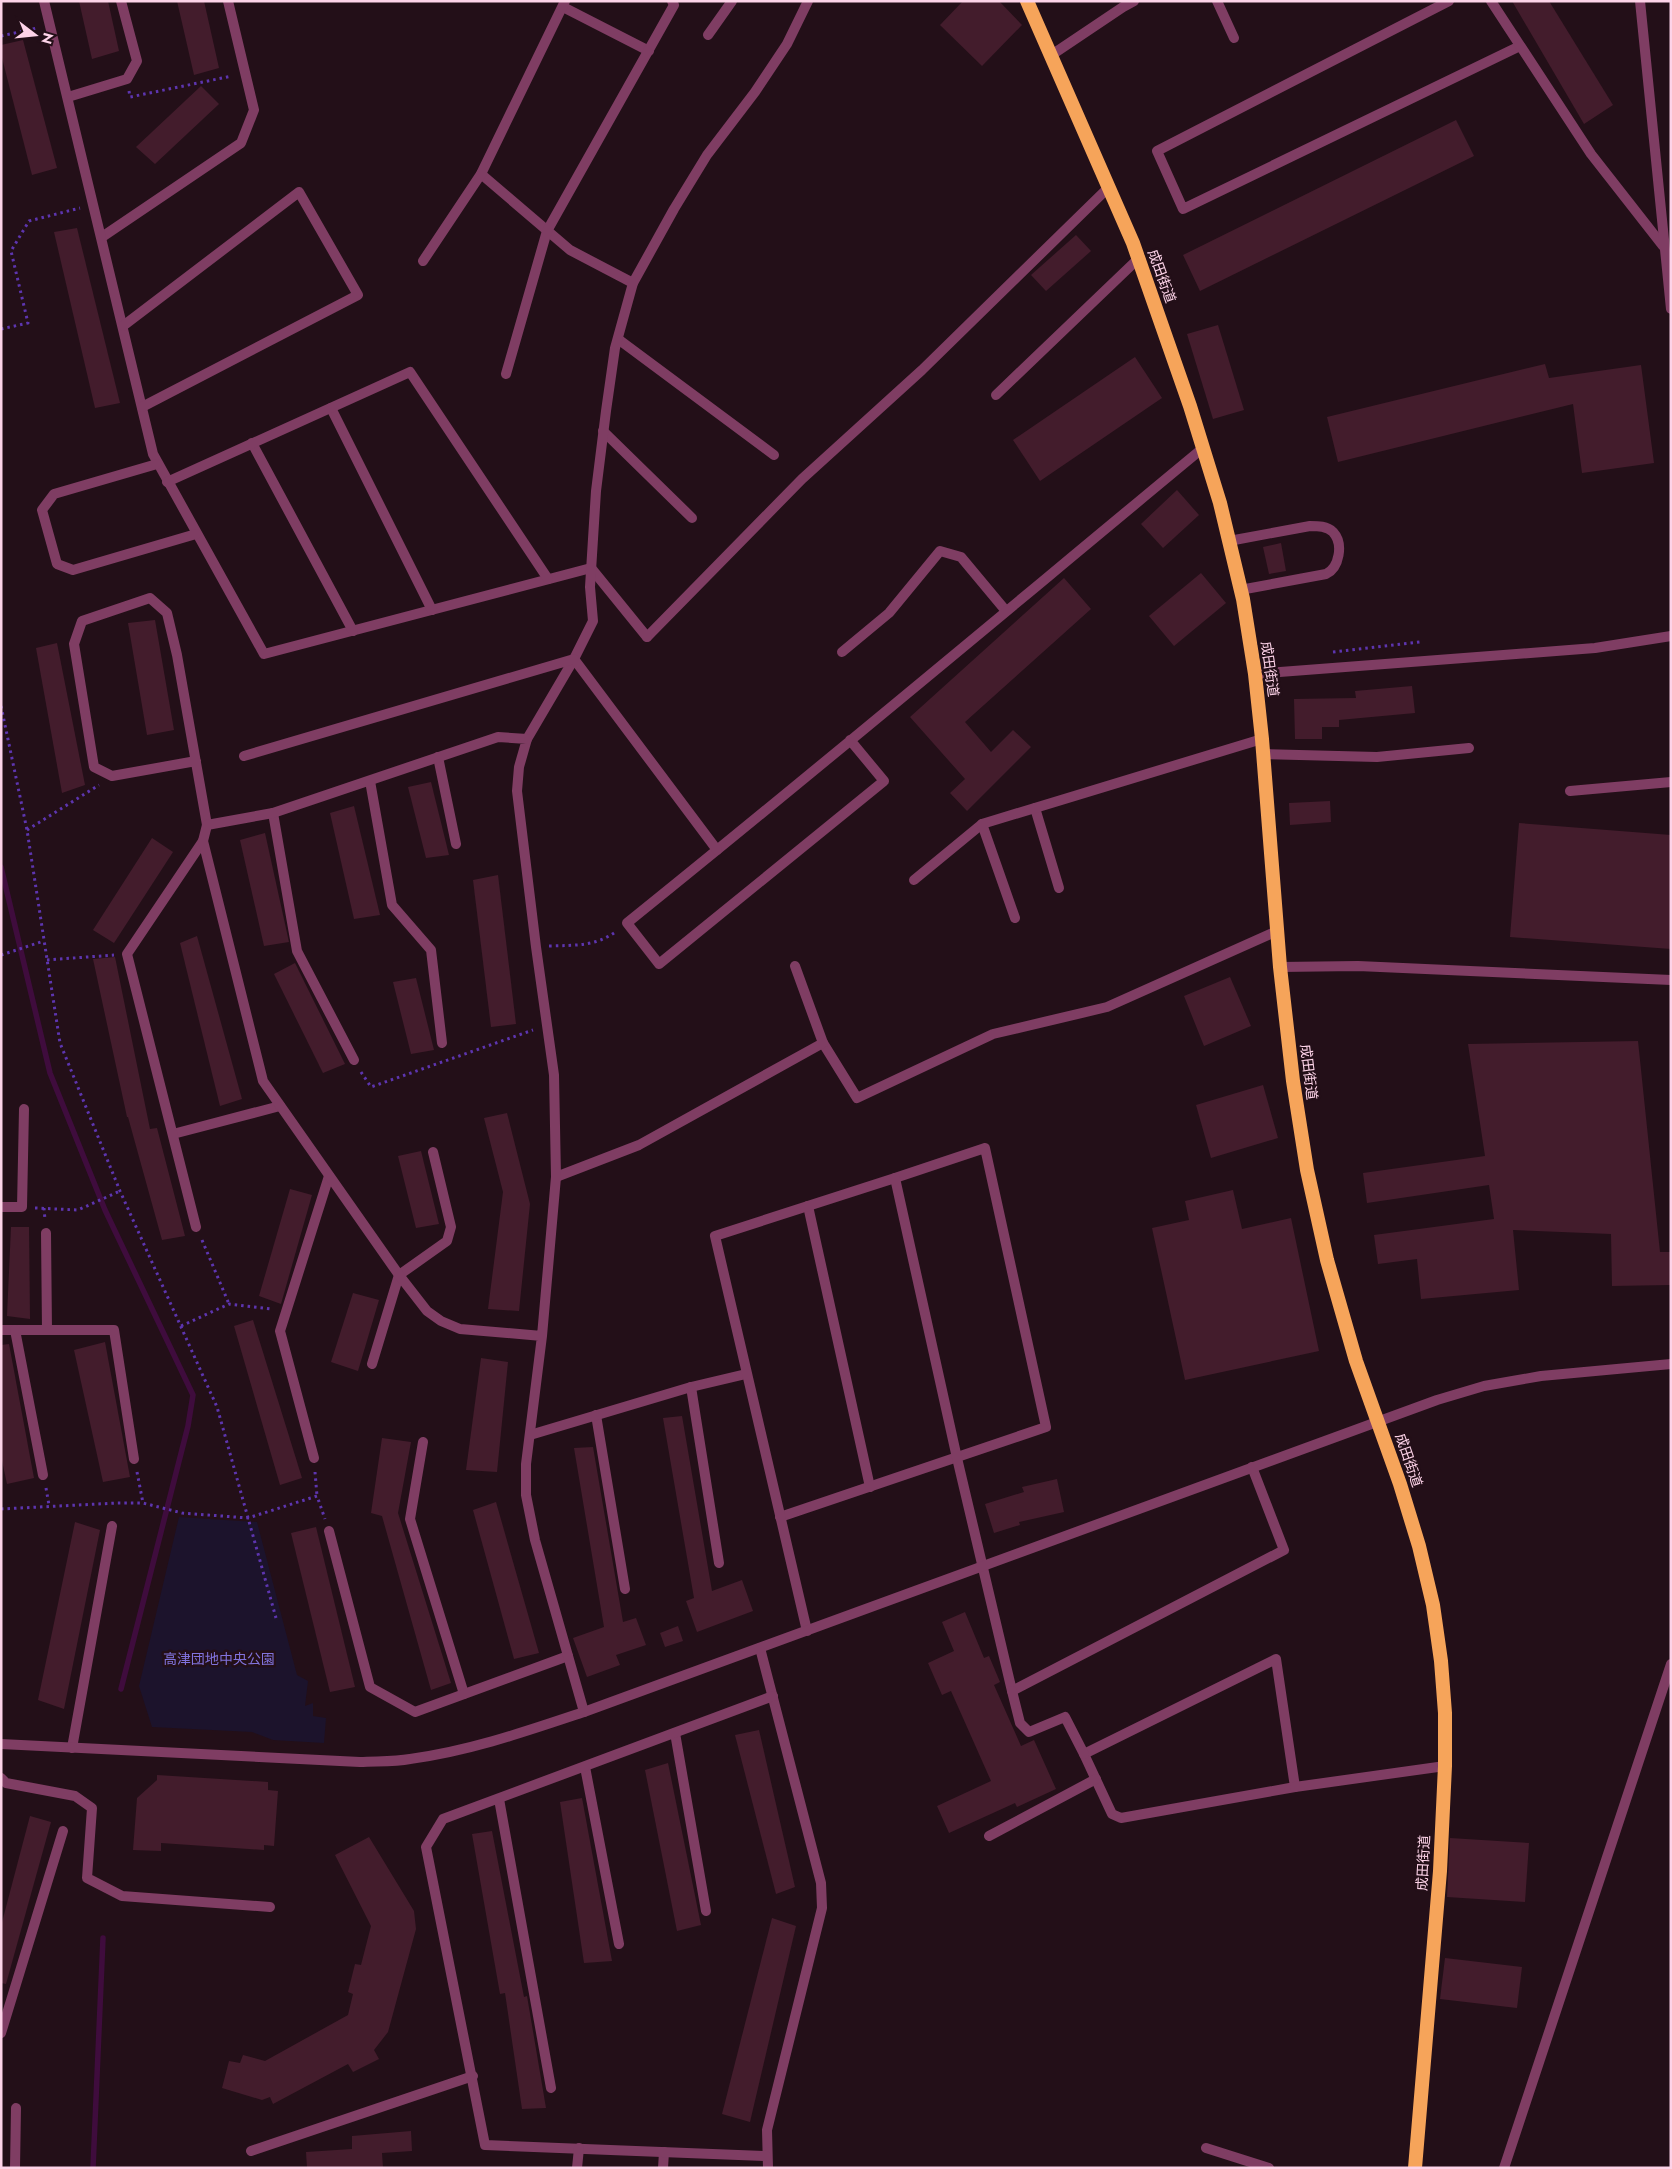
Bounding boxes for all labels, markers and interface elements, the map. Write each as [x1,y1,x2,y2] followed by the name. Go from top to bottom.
[10,10,60,60] north arrow
[36,30,59,47] text: N
[1143,246,1181,306] street label: 成田街道
[1256,640,1284,698] street label: 成田街道
[1296,1043,1322,1101] street label: 成田街道
[1390,1430,1428,1490] street label: 成田街道
[163,1649,275,1669] park label: 高津団地中央公園
[1412,1835,1434,1891] street label: 成田街道

